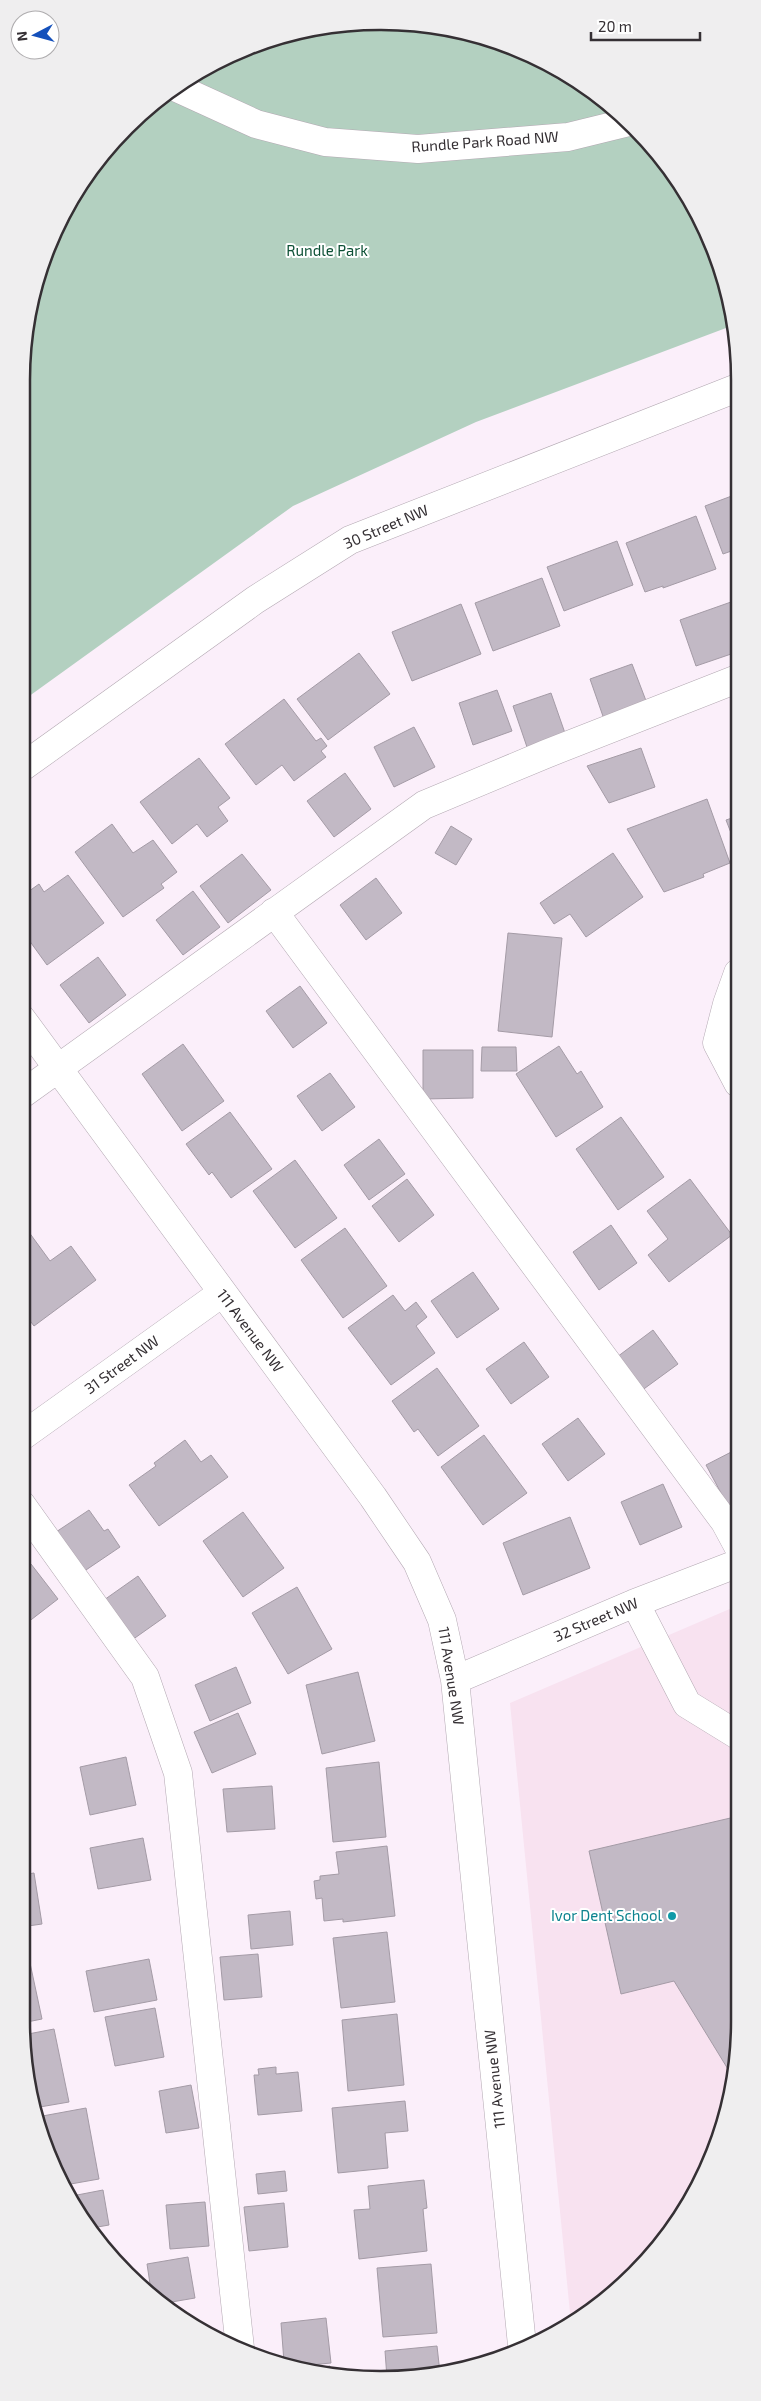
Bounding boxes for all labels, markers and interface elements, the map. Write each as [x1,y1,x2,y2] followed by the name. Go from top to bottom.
[10,10,60,60] north arrow
[591,10,700,42] scale bar
[598,17,632,35] text: 20 m
[13,30,31,42] text: N
[411,127,559,155] street label: Rundle Park Road NW
[286,241,368,259] park label: Rundle Park
[340,500,431,552] street label: 30 Street NW
[214,1285,288,1375] street label: 111 Avenue NW
[81,1331,162,1397] street label: 31 Street NW
[551,1593,641,1645] street label: 32 Street NW
[435,1625,469,1726] street label: 111 Avenue NW
[551,1906,663,1924] place label: Ivor Dent School
[666,1910,678,1922] marker: Ivor Dent School
[480,2029,508,2129] street label: 111 Avenue NW

